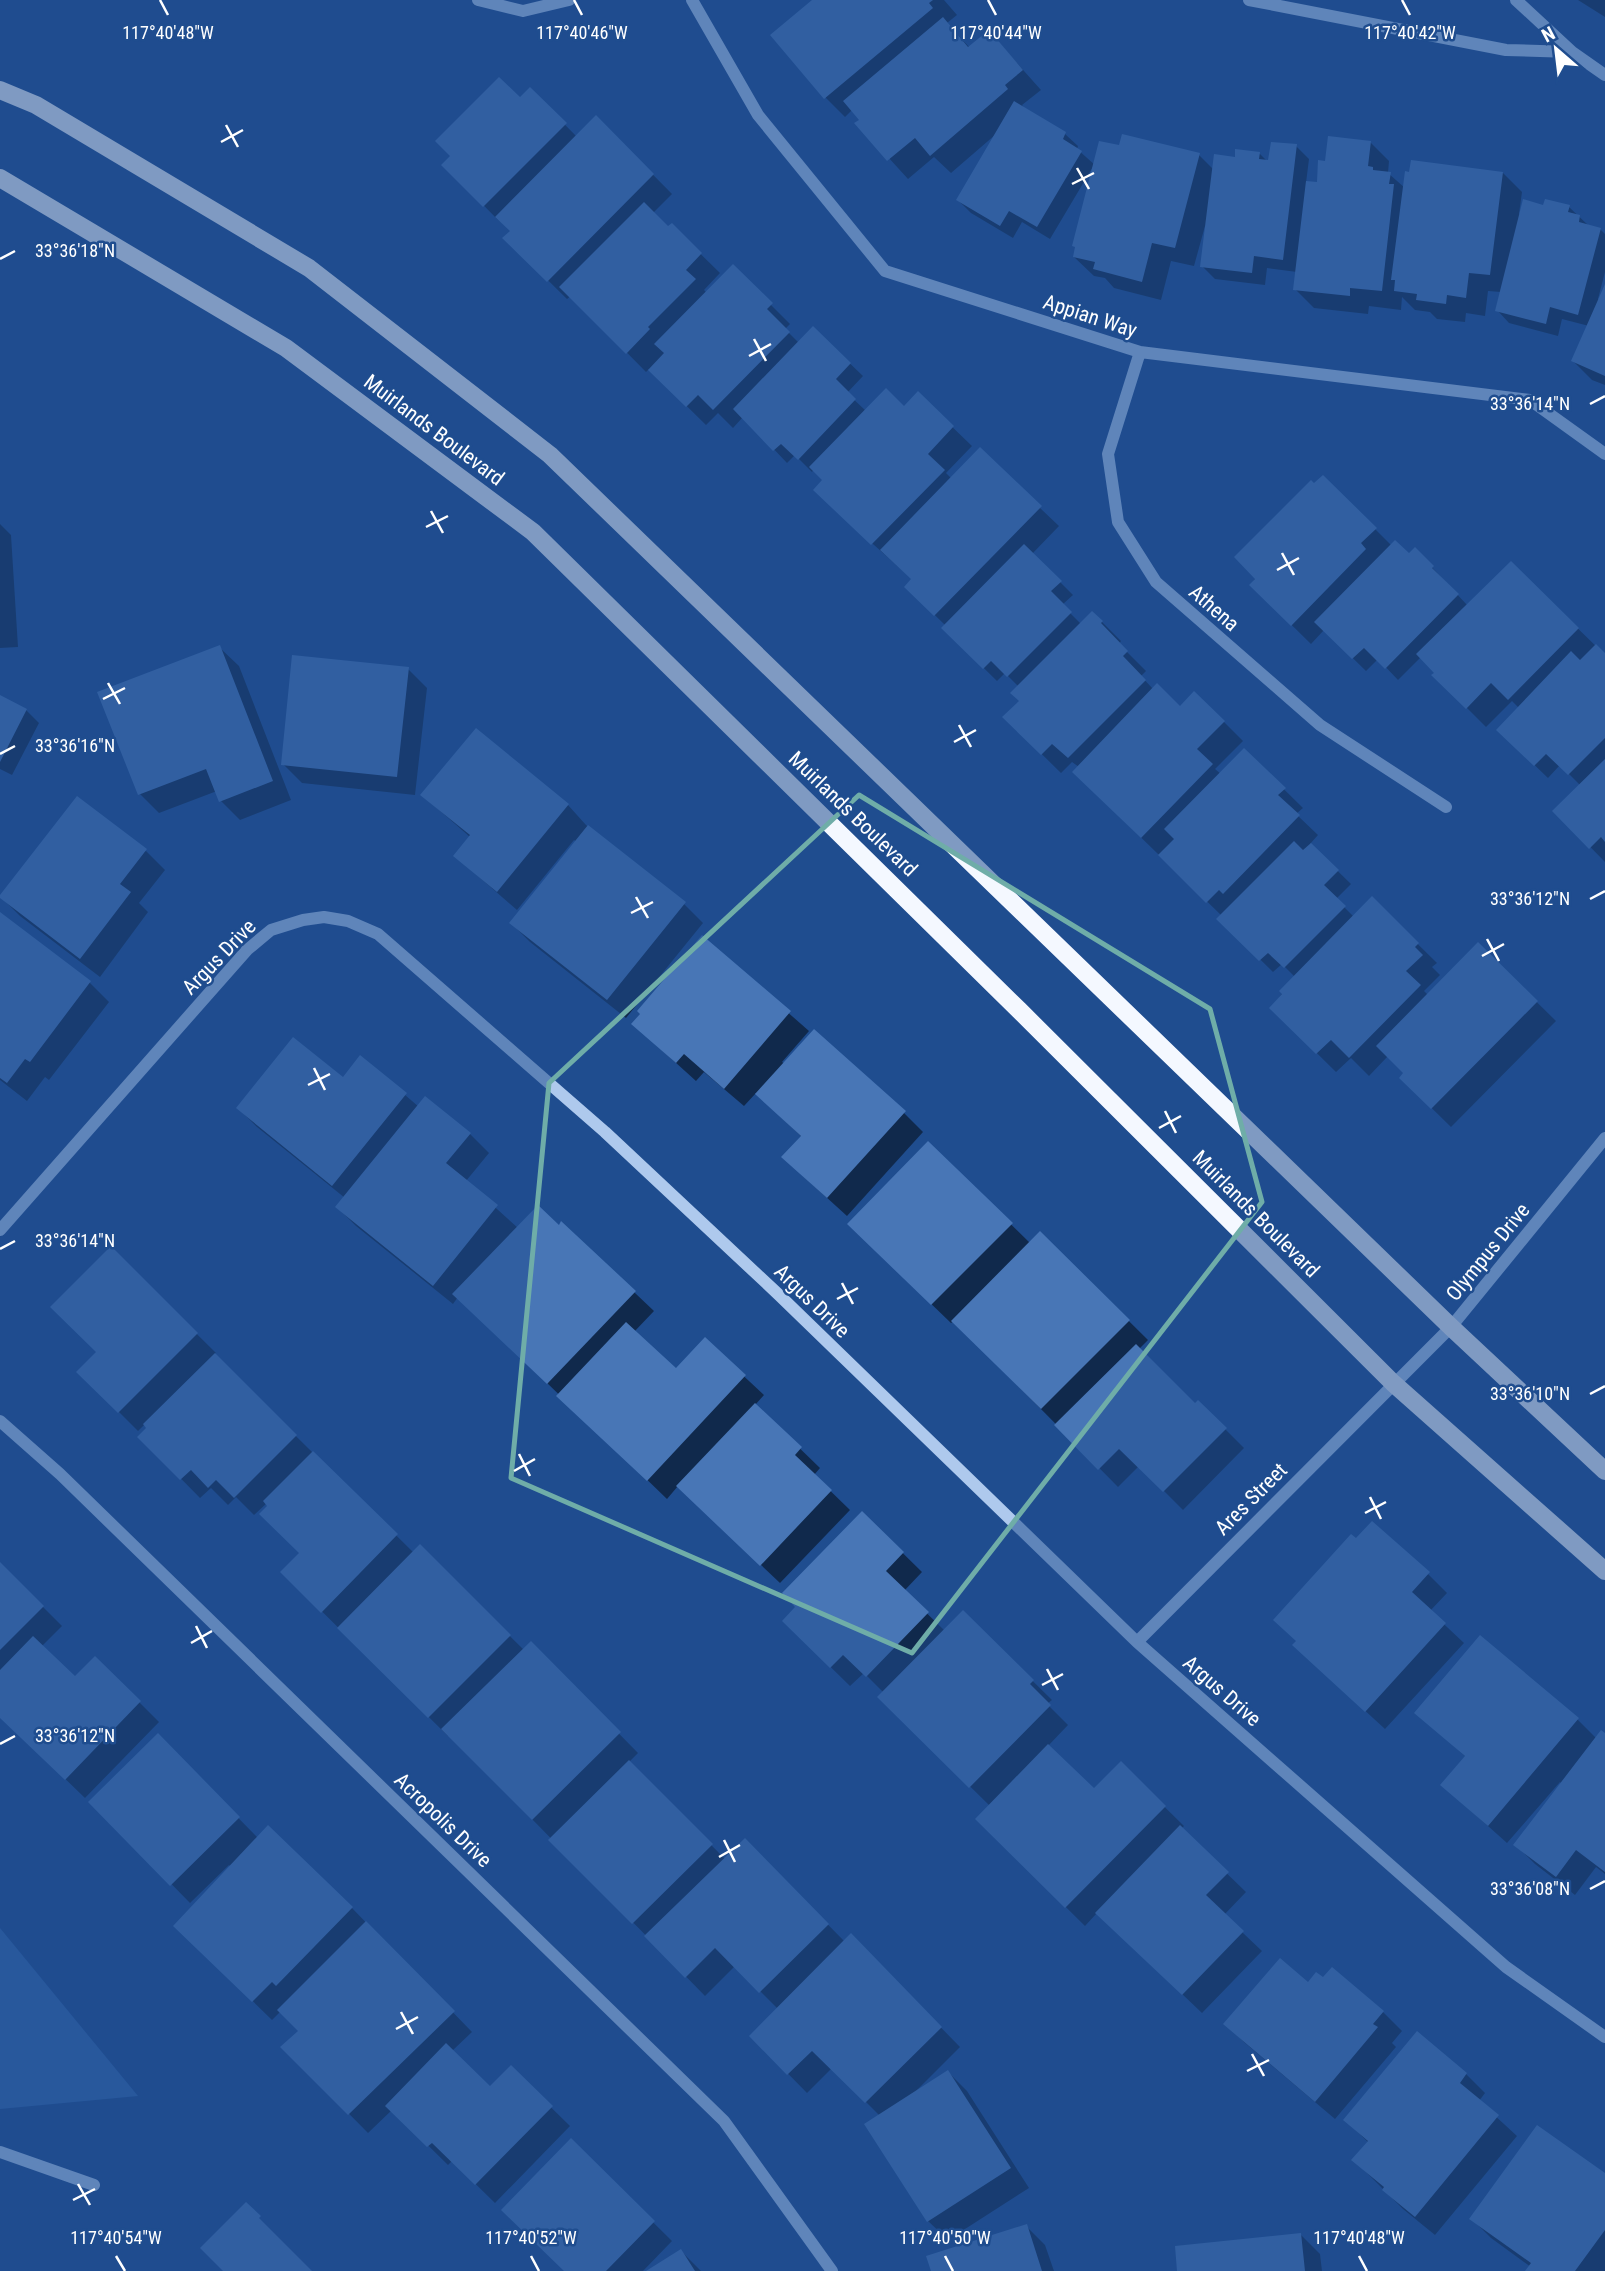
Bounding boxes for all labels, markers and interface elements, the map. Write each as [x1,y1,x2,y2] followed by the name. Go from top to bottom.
[1521,14,1591,84] north arrow
[122,22,214,43] text: 117°40'48"W
[536,22,628,43] text: 117°40'46"W
[950,22,1042,43] text: 117°40'44"W
[1364,22,1456,43] text: 117°40'42"W
[1538,22,1559,47] text: N
[35,240,115,261] text: 33°36'18"N
[1040,290,1140,342] street label: Appian Way
[359,369,509,491] street label: Muirlands Boulevard
[1490,393,1570,414] text: 33°36'14"N
[1184,580,1244,636] street label: Athena
[35,735,115,756] text: 33°36'16"N
[784,747,922,881] street label: Muirlands Boulevard
[1490,888,1570,909] text: 33°36'12"N
[177,914,261,1000] street label: Argus Drive
[1188,1146,1324,1282] street label: Muirlands Boulevard
[1441,1198,1535,1306] street label: Olympus Drive
[35,1230,115,1251] text: 33°36'14"N
[769,1259,855,1343] street label: Argus Drive
[1490,1383,1570,1404] text: 33°36'10"N
[1210,1458,1292,1540] street label: Ares Street
[1178,1651,1266,1731] street label: Argus Drive
[35,1725,115,1746] text: 33°36'12"N
[390,1768,497,1872] street label: Acropolis Drive
[1490,1878,1570,1899] text: 33°36'08"N
[70,2227,162,2248] text: 117°40'54"W
[485,2227,577,2248] text: 117°40'52"W
[899,2227,991,2248] text: 117°40'50"W
[1313,2227,1405,2248] text: 117°40'48"W

